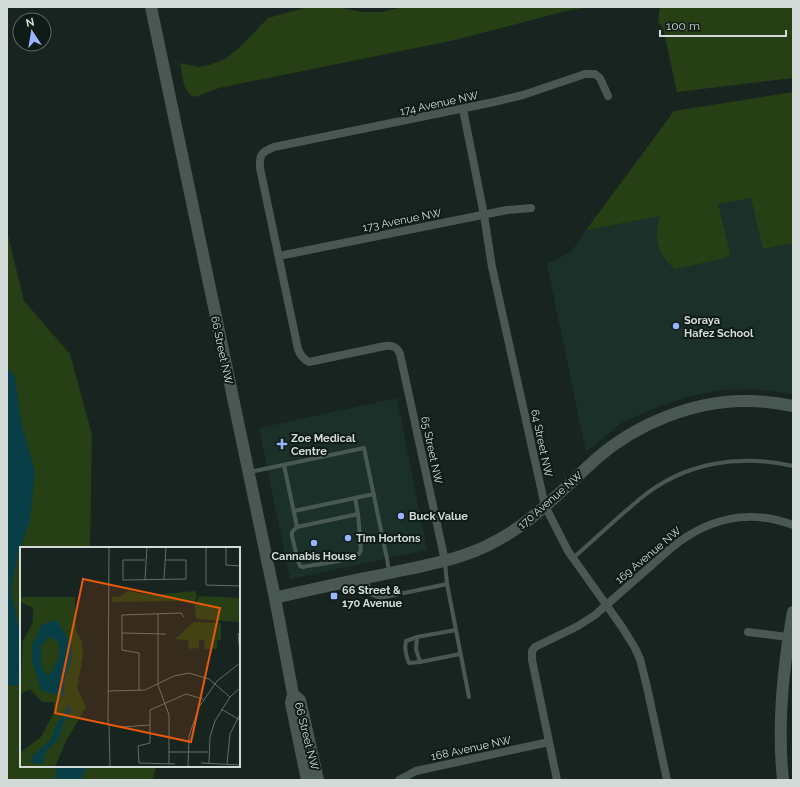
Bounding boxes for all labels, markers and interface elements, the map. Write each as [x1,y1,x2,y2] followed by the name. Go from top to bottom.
[12,12,52,52] north arrow
[660,12,786,38] scale bar
[25,15,35,30] text: N
[666,19,700,33] text: 100 m
[399,89,480,118] street label: 174 Avenue NW
[361,206,443,235] street label: 173 Avenue NW
[684,314,754,340] place label: Soraya Hafez School
[208,315,235,386] street label: 66 Street NW
[671,321,681,331] marker: Soraya Hafez School
[528,408,555,479] street label: 64 Street NW
[418,415,445,486] street label: 65 Street NW
[291,432,356,458] place label: Zoe Medical Centre
[276,438,288,450] marker: Zoe Medical Centre
[515,469,586,532] street label: 170 Avenue NW
[409,510,468,523] place label: Buck Value
[396,511,406,521] marker: Buck Value
[613,524,684,587] street label: 169 Avenue NW
[356,532,421,545] place label: Tim Hortons
[343,533,353,543] marker: Tim Hortons
[309,538,319,548] marker: Cannabis House
[20,547,240,767] inset map
[272,550,357,563] place label: Cannabis House
[342,584,403,610] place label: 66 Street & 170 Avenue
[329,591,339,601] marker: 66 Street & 170 Avenue
[292,701,321,772] street label: 66 Street NW
[430,734,513,763] street label: 168 Avenue NW

